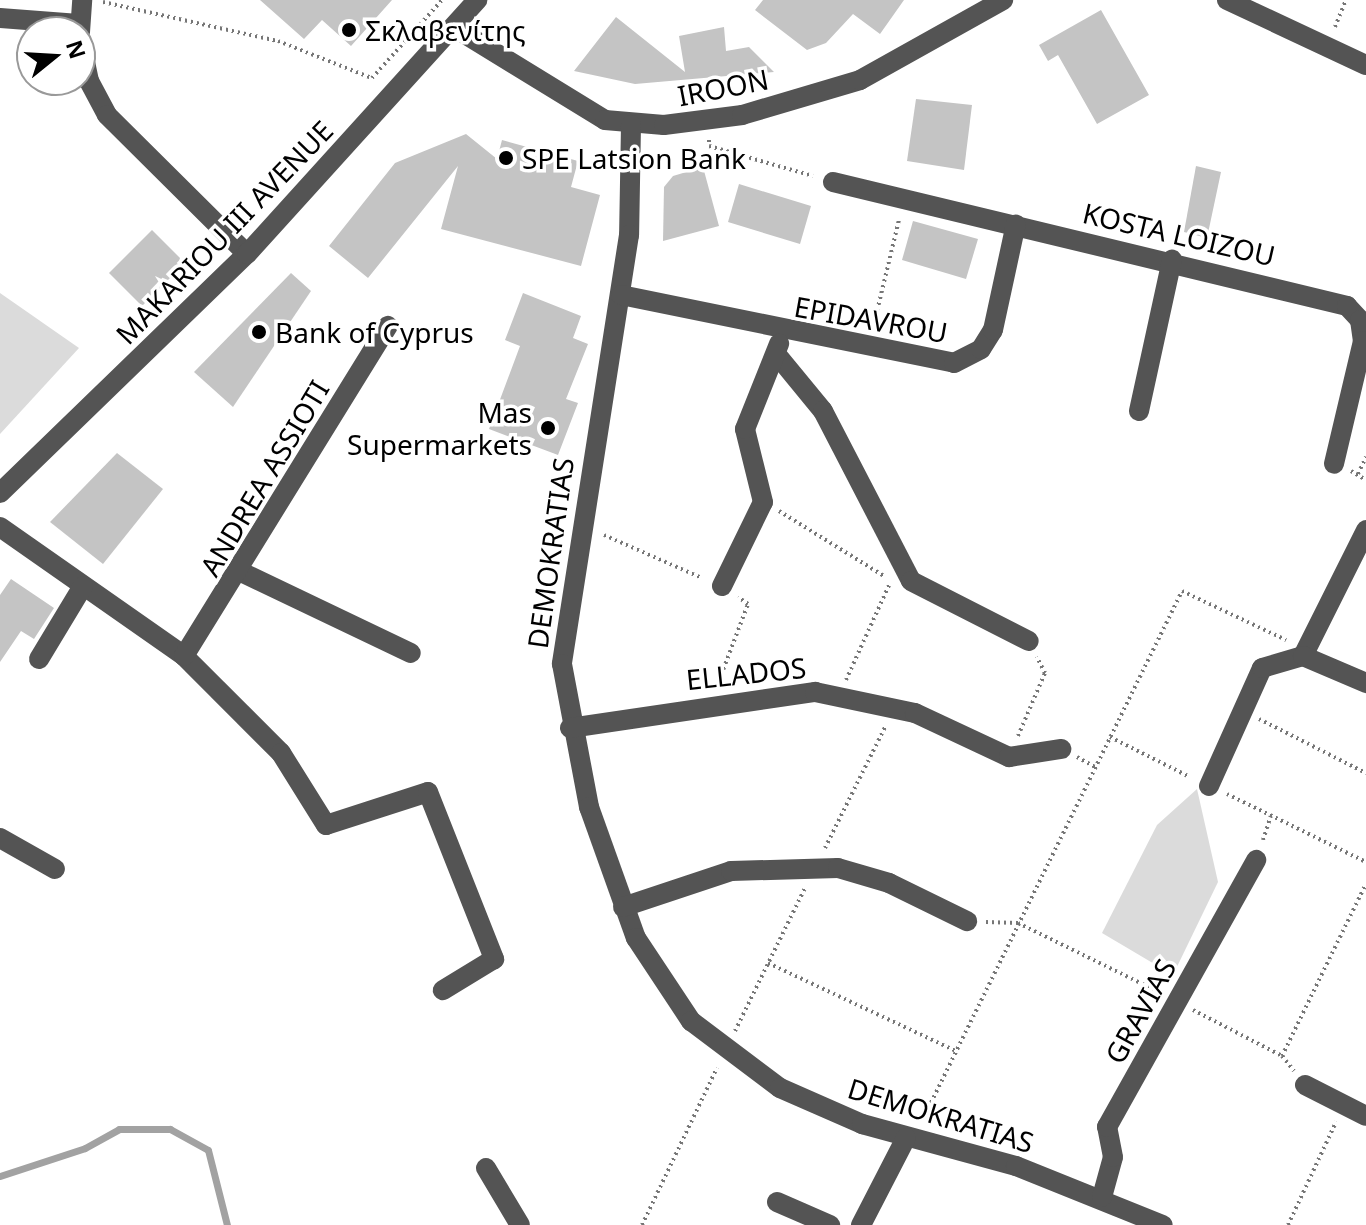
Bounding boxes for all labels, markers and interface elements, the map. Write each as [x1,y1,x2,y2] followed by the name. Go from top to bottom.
[365,13,526,47] place label: Σκλαβενίτης
[16,16,96,96] north arrow
[340,21,358,39] marker: Σκλαβενίτης
[60,36,94,62] text: N
[675,62,771,112] street label: IROON
[109,113,339,351] street label: MAKARIOU III AVENUE
[522,141,746,175] place label: SPE Latsion Bank
[497,149,515,167] marker: SPE Latsion Bank
[1080,196,1278,272] street label: KOSTA LOIZOU
[792,289,950,349] street label: EPIDAVROU
[275,315,474,349] place label: Bank of Cyprus
[250,323,268,341] marker: Bank of Cyprus
[192,374,336,582] street label: ANDREA ASSIOTI
[347,395,532,461] place label: Mas Supermarkets
[539,419,557,437] marker: Mas Supermarkets
[520,455,580,651] street label: DEMOKRATIAS
[684,650,808,696] street label: ELLADOS
[1098,953,1182,1069] street label: GRAVIAS
[844,1071,1038,1159] street label: DEMOKRATIAS

